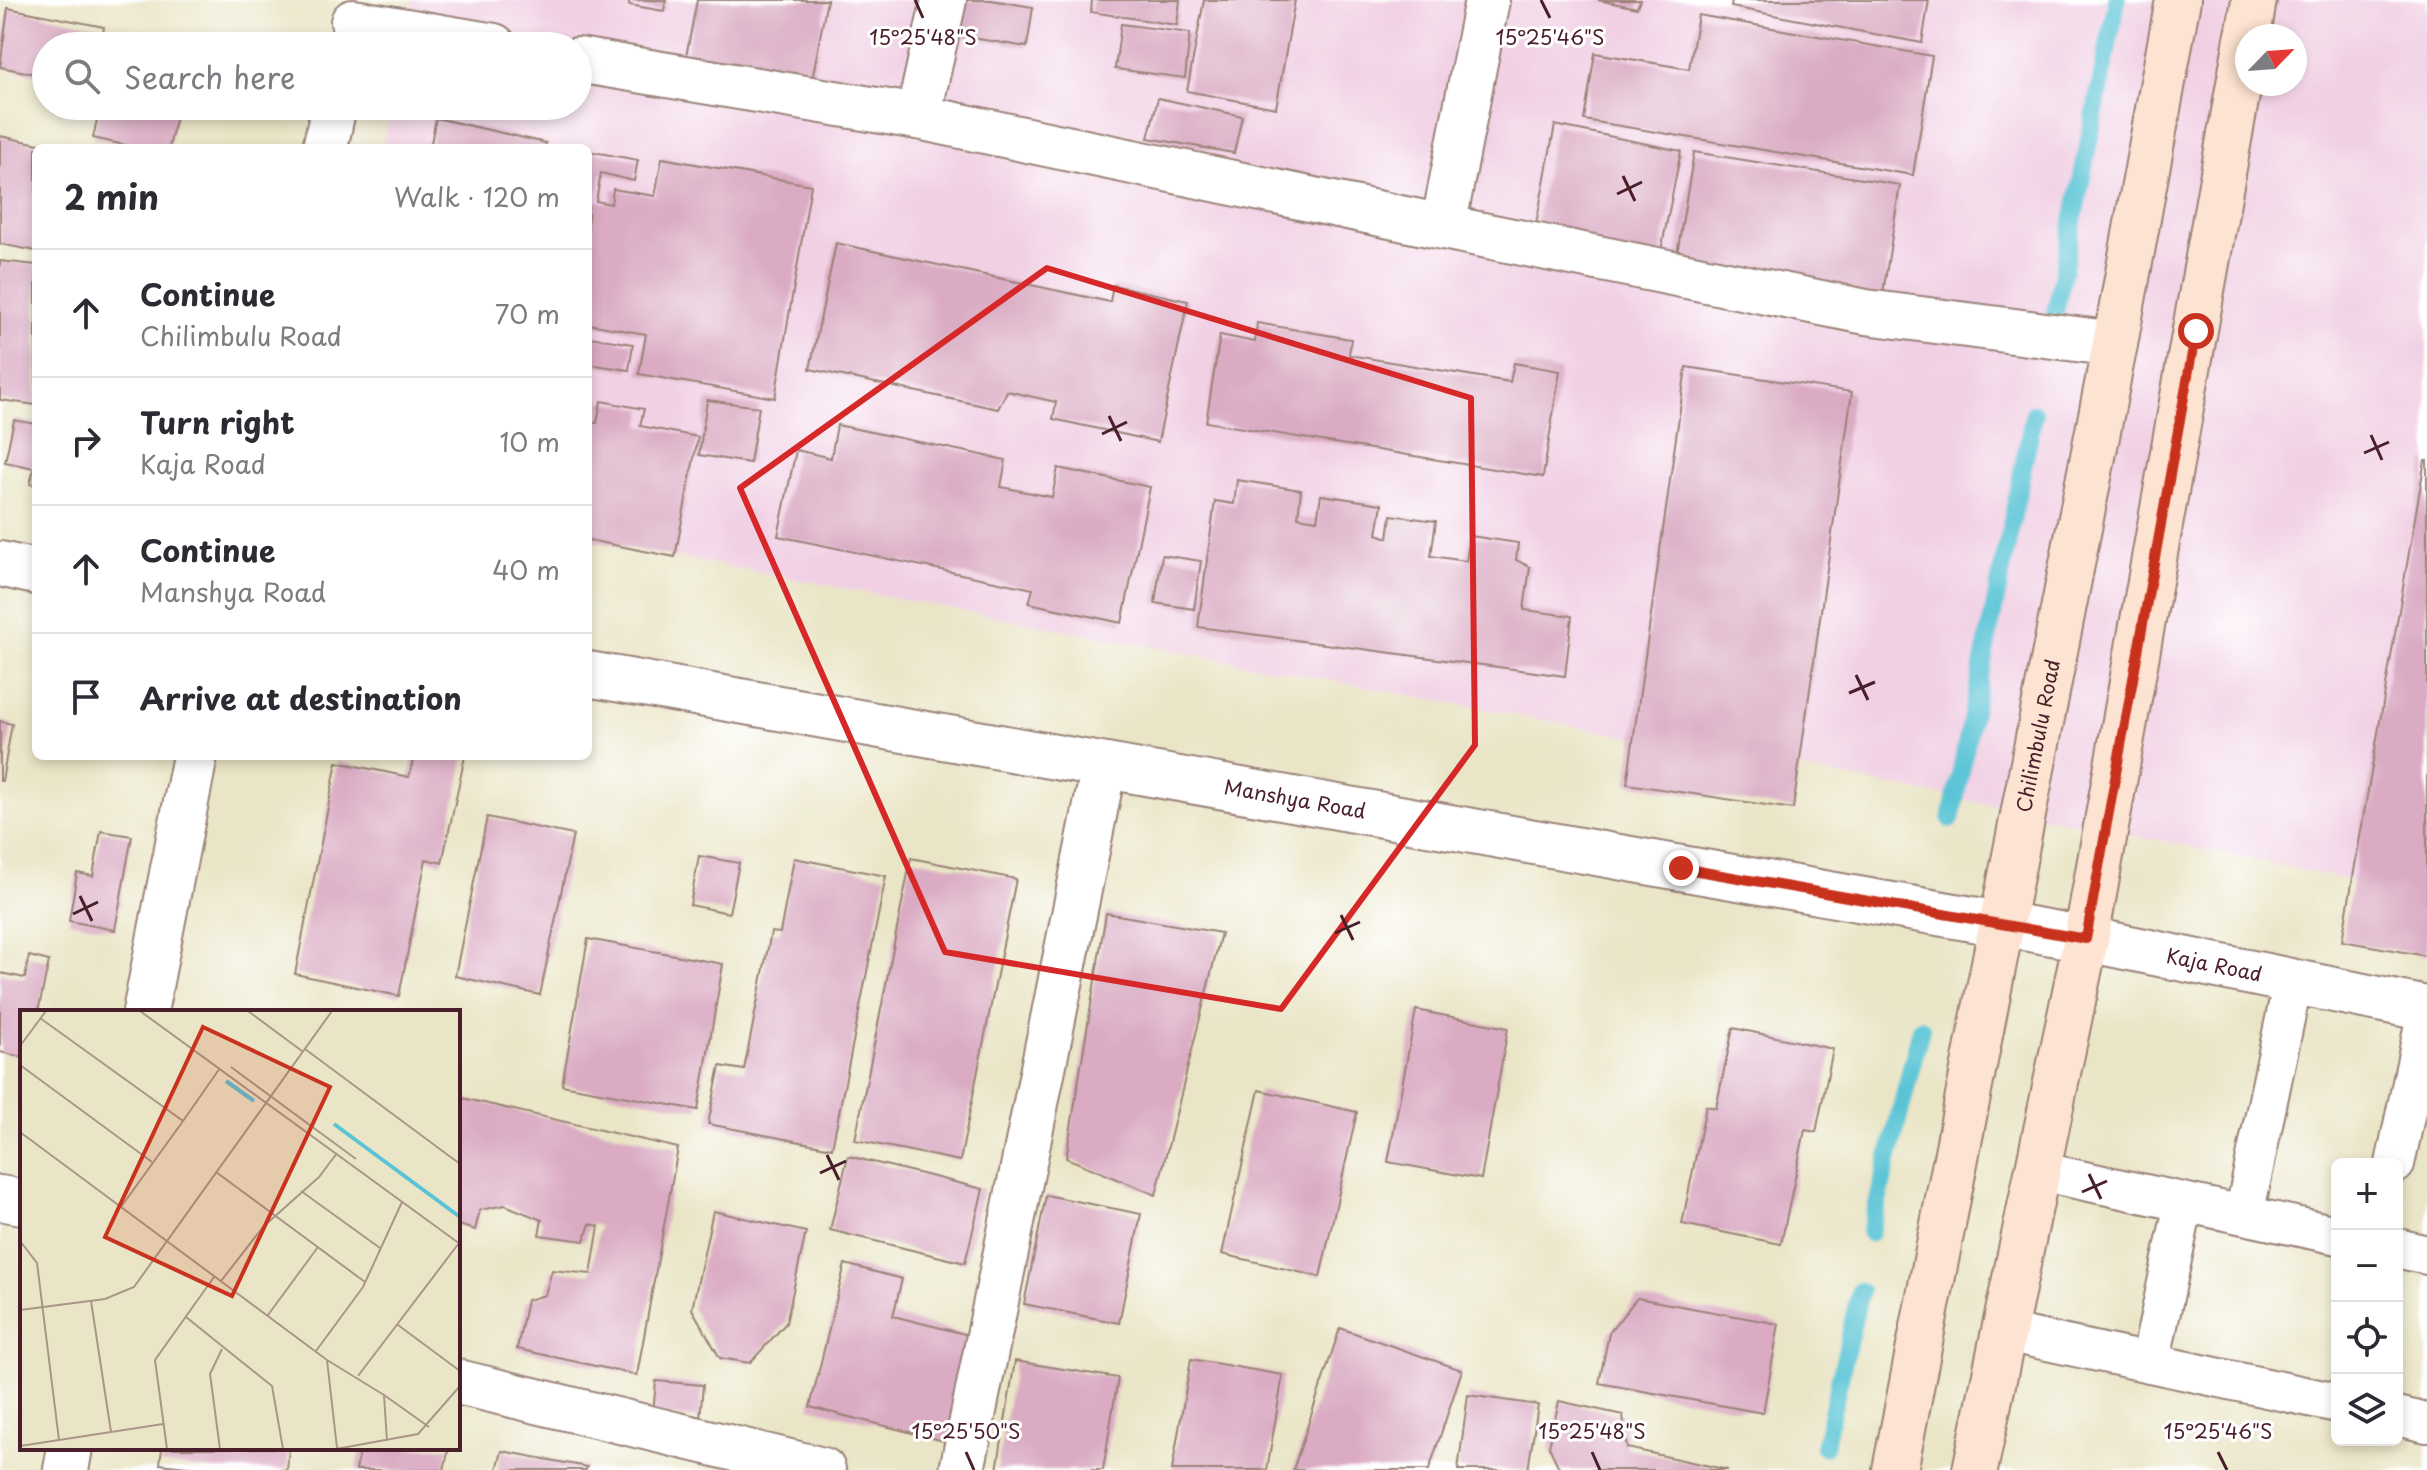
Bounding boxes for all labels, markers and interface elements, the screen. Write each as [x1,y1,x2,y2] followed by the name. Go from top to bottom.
[869,22,977,52] text: 15°25'48"S
[1496,22,1604,52] text: 15°25'46"S
[2235,24,2307,96] north arrow
[32,32,592,120] search box
[60,54,104,98] icon: search
[124,54,296,99] text: Search here
[64,170,159,222] text: 2 min
[394,177,560,216] text: Walk · 120 m
[140,271,275,316] text: Continue
[64,291,108,335] icon: ahead
[495,294,560,333] text: 70 m
[2178,313,2214,349] route start
[140,316,342,355] text: Chilimbulu Road
[140,399,295,444] text: Turn right
[64,419,108,463] icon: right
[499,422,560,461] text: 10 m
[140,444,266,483] text: Kaja Road
[140,527,275,572] text: Continue
[64,547,108,591] icon: ahead
[492,550,560,589] text: 40 m
[140,572,326,611] text: Manshya Road
[2008,657,2067,815] street label: Chilimbulu Road
[64,675,108,719] icon: arrive
[140,675,462,720] text: Arrive at destination
[1222,771,1368,826] street label: Manshya Road
[1663,850,1699,886] route end
[2164,940,2265,989] street label: Kaja Road
[20,1010,460,1450] inset map
[2331,1158,2403,1446] map controls
[2331,1158,2403,1230] button: +
[2331,1230,2403,1302] button: −
[2331,1302,2403,1374] button: locate
[2331,1374,2403,1446] button: layers
[912,1416,1020,1446] text: 15°25'50"S
[1538,1416,1646,1446] text: 15°25'48"S
[2164,1416,2272,1446] text: 15°25'46"S

